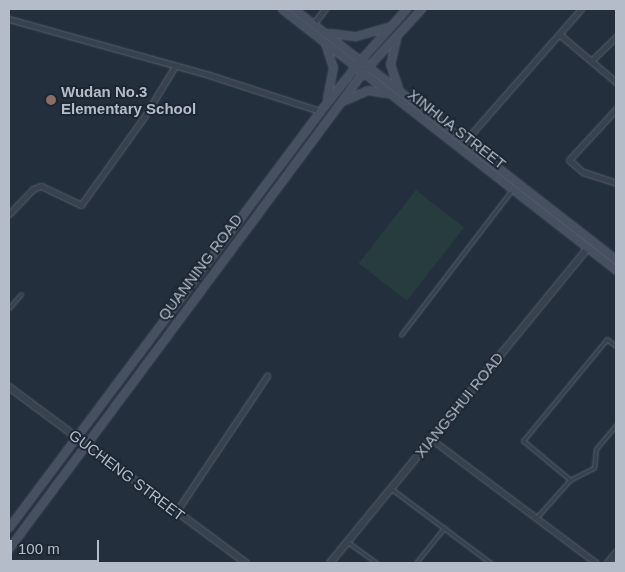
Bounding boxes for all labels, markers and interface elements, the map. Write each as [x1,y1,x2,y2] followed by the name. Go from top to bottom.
[61,82,196,117] place label: Wudan No.3 Elementary School
[404,85,510,173] street label: XINHUA STREET
[45,94,57,106] marker: Wudan No.3 Elementary School
[154,210,246,324] street label: QUANNING ROAD
[411,349,507,461] street label: XIANGSHUI ROAD
[66,426,188,524] street label: GUCHENG STREET
[12,530,101,562] scale bar
[18,540,60,557] text: 100 m

